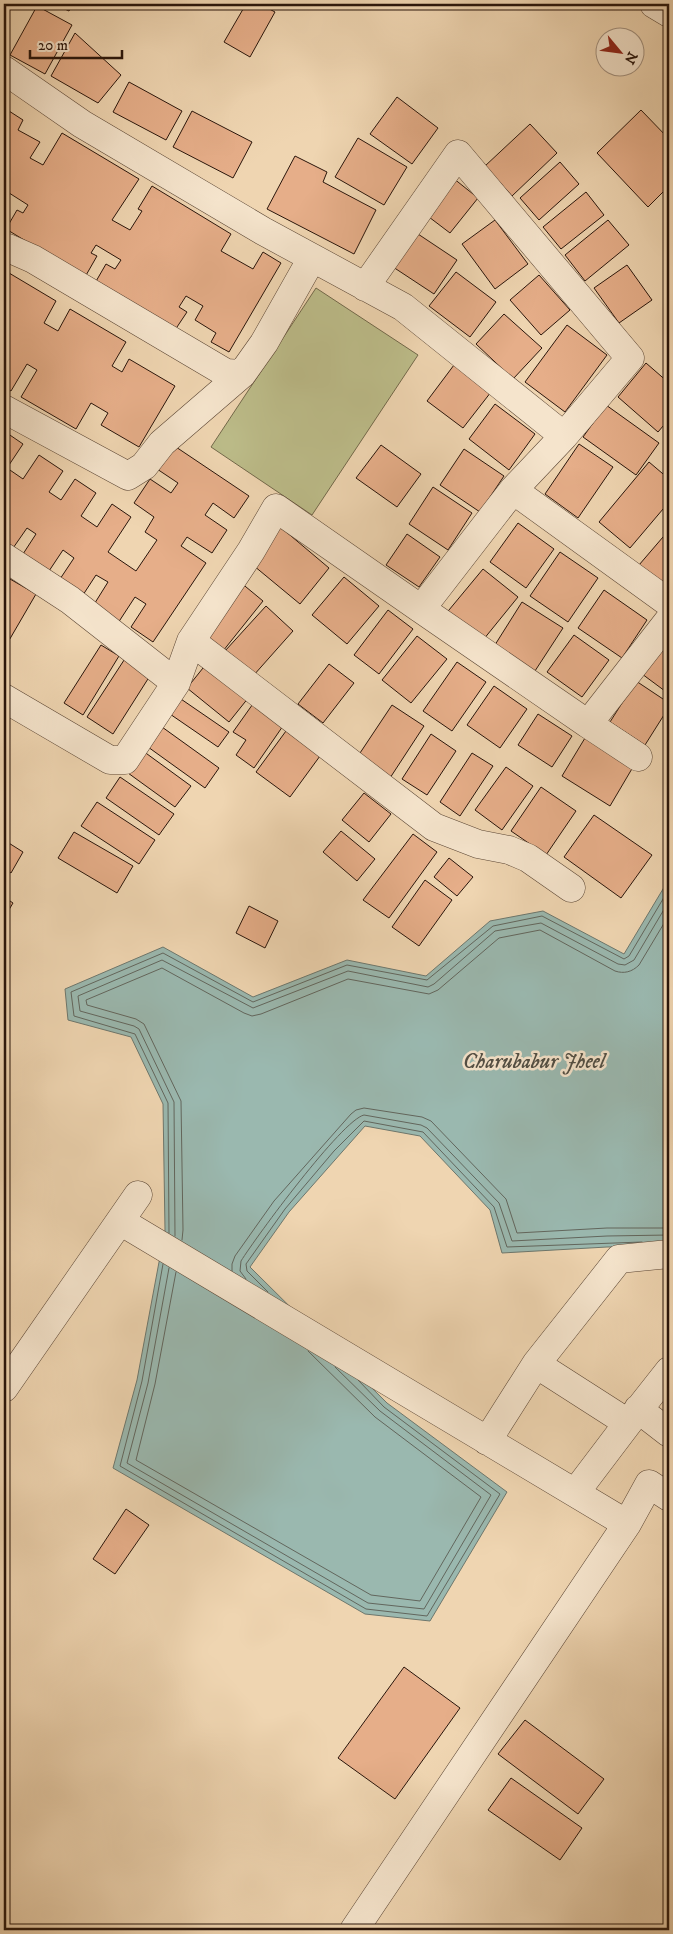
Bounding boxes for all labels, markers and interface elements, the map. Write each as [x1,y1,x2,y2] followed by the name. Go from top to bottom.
[30,28,122,60] scale bar
[596,28,646,78] north arrow
[38,36,68,55] text: 20 m
[620,48,641,68] text: N
[463,1049,608,1075] water label: Charubabur Jheel

